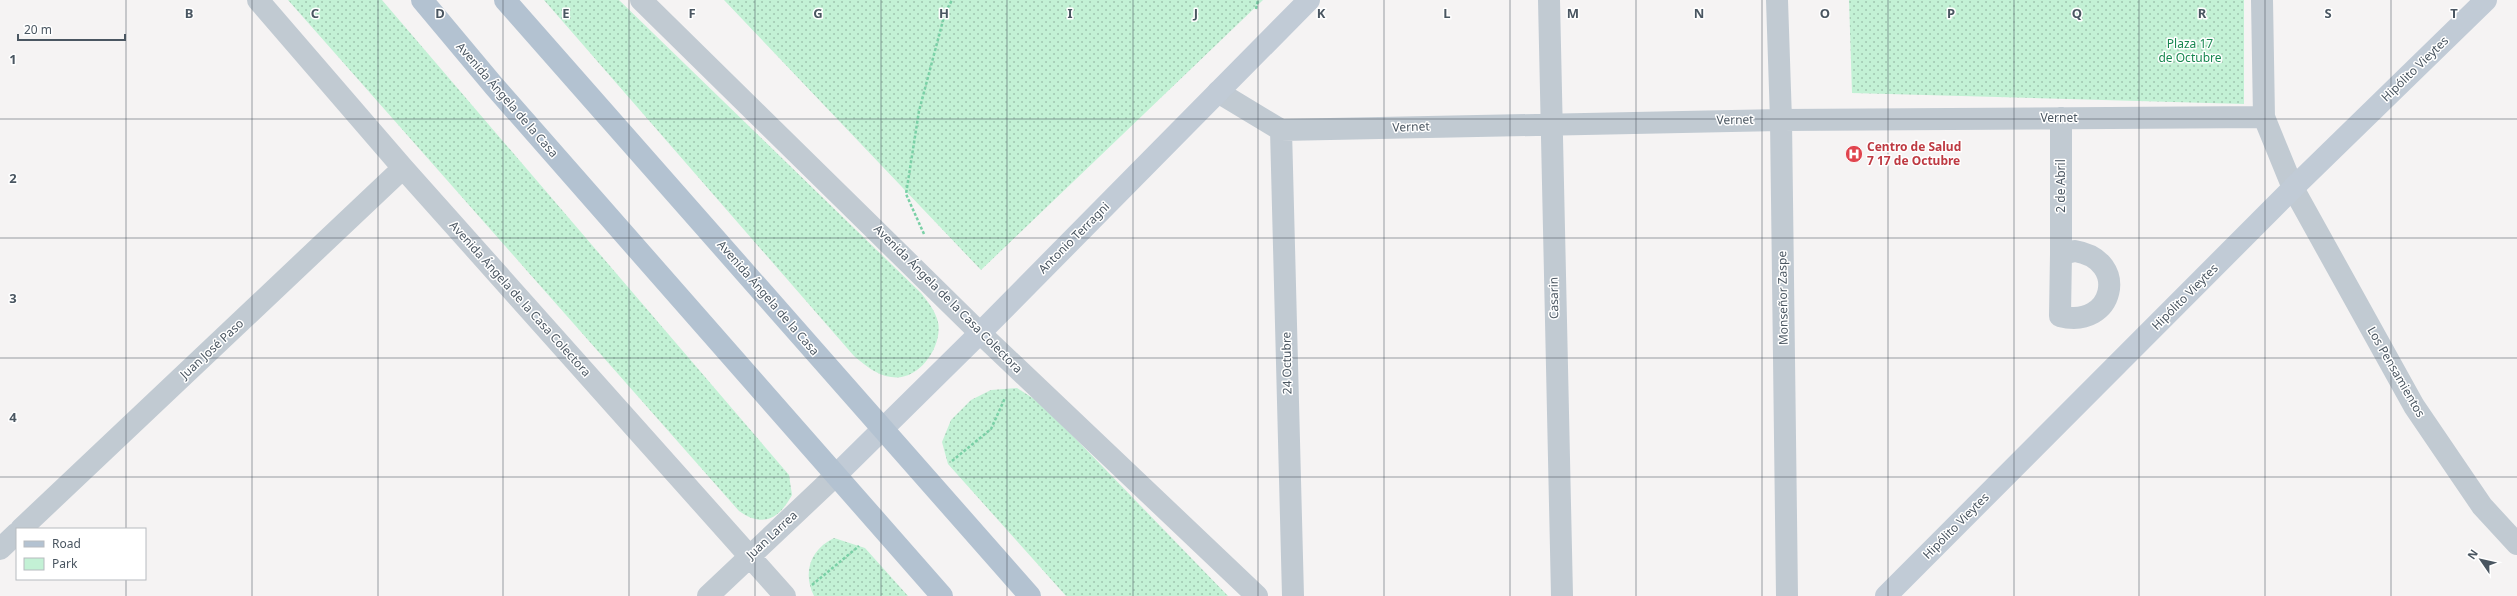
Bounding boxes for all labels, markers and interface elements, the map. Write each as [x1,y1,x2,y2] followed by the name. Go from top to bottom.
[185,4,193,22] text: B
[311,4,319,22] text: C
[435,4,445,22] text: D
[562,4,570,22] text: E
[688,4,696,22] text: F
[813,4,823,22] text: G
[939,4,949,22] text: H
[1067,4,1073,22] text: I
[1193,4,1198,22] text: J
[1317,4,1326,22] text: K
[1443,4,1451,22] text: L
[1567,4,1579,22] text: M
[1694,4,1704,22] text: N
[1820,4,1830,22] text: O
[1947,4,1955,22] text: P
[2072,4,2082,22] text: Q
[2198,4,2207,22] text: R
[2324,4,2332,22] text: S
[2450,4,2458,22] text: T
[18,16,125,42] scale bar
[24,21,52,38] text: 20 m
[2377,32,2452,105] street label: Hipólito Vieytes
[2158,35,2222,66] park label: Plaza 17 de Octubre
[453,38,562,161] street label: Avenida Ángela de la Casa
[9,50,17,68] text: 1
[2040,109,2078,126] street label: Vernet
[1716,111,1754,128] street label: Vernet
[1392,117,1431,136] street label: Vernet
[1867,138,1961,169] place label: Centro de Salud 7 17 de Octubre
[1844,144,1864,164] hospital icon: Centro de Salud 7 17 de Octubre
[2052,159,2069,213] street label: 2 de Abril
[9,169,17,187] text: 2
[1034,198,1113,277] street label: Antonio Terragni
[446,217,595,380] street label: Avenida Ángela de la Casa Colectora
[870,220,1027,377] street label: Avenida Ángela de la Casa Colectora
[714,236,823,359] street label: Avenida Ángela de la Casa
[1773,250,1792,345] street label: Monseñor Zaspe
[2148,260,2222,334] street label: Hipólito Vieytes
[1545,277,1562,319] street label: Casarin
[9,289,17,307] text: 3
[175,315,247,383] street label: Juan José Paso
[2364,323,2429,420] street label: Los Pensamientos
[1277,331,1296,394] street label: 24 Octubre
[9,408,17,426] text: 4
[1919,489,1993,563] street label: Hipólito Vieytes
[742,507,801,563] street label: Juan Larrea
[16,528,146,580] legend
[52,535,81,552] text: Road
[2461,540,2501,580] north arrow
[2464,546,2481,562] text: N
[52,555,78,572] text: Park

